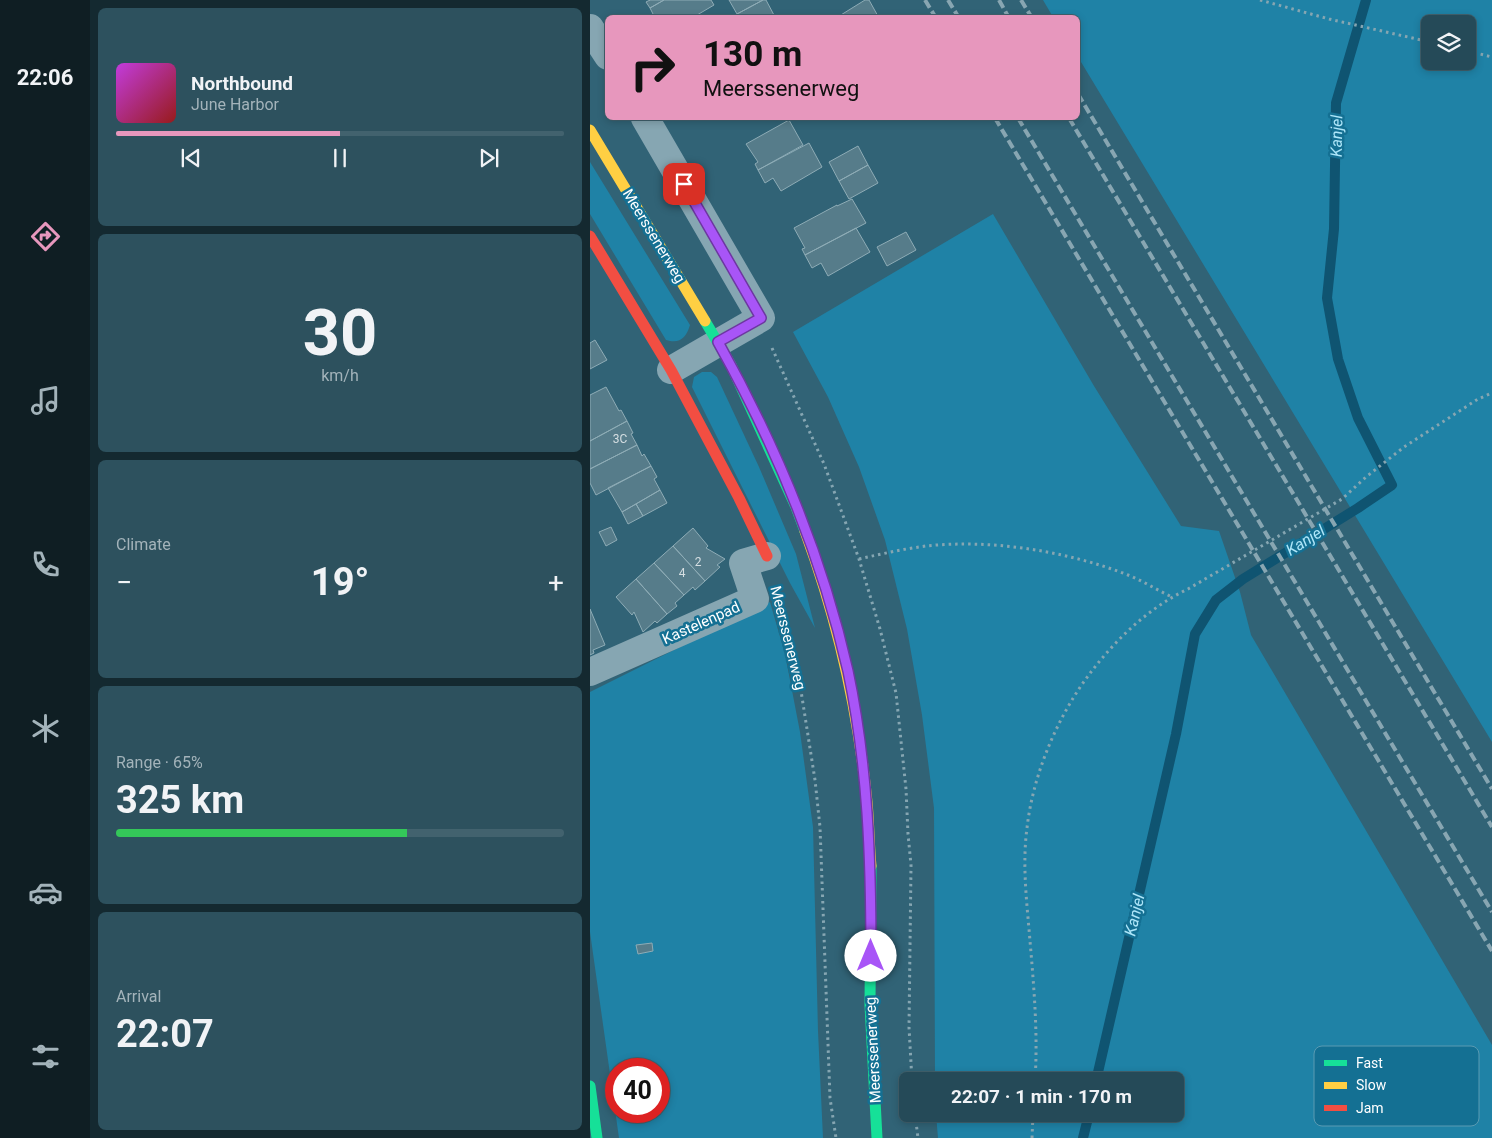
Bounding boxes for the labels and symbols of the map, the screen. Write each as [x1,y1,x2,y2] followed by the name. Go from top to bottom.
[1327,114,1346,157] water label: Kanjel
[663,163,705,205] pin
[619,186,689,286] street label: Meerssenerweg
[613,432,627,446] house number: 3C
[1282,521,1328,560] water label: Kanjel
[695,555,702,569] house number: 2
[679,566,686,580] house number: 4
[766,584,810,692] street label: Meerssenerweg
[659,598,743,648] street label: Kastelenpad
[1120,892,1149,938] water label: Kanjel
[844,929,896,981] position arrow
[861,996,885,1104] street label: Meerssenerweg
[1314,1046,1479,1126] legend
[1356,1055,1383,1071] text: Fast
[605,1058,670,1123] speed limit sign: 40
[1356,1077,1387,1093] text: Slow
[1356,1100,1384,1116] text: Jam

